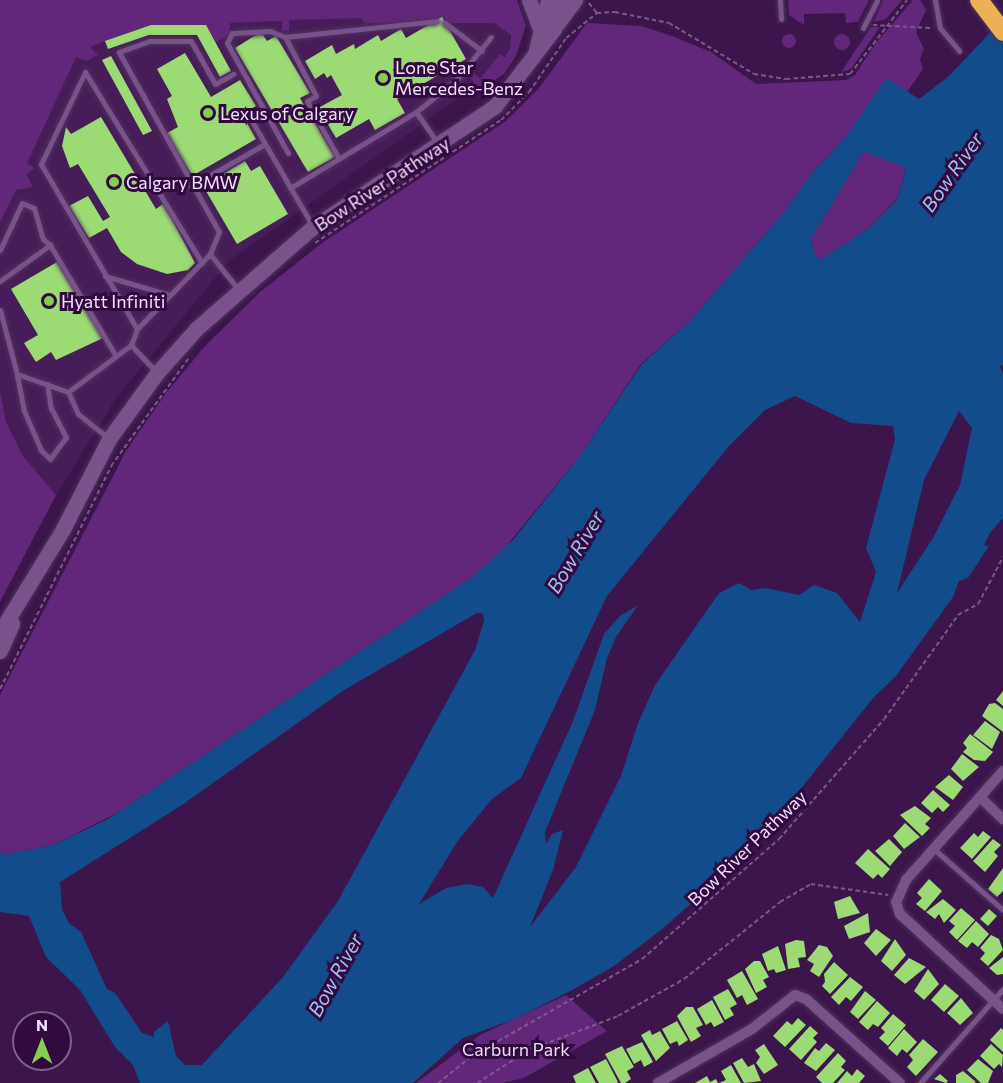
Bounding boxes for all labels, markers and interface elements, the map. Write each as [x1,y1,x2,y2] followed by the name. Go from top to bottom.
[395,57,523,100] place label: Lone Star Mercedes-Benz
[376,71,390,85] marker: Lone Star Mercedes-Benz
[220,102,354,124] place label: Lexus of Calgary
[201,106,215,120] marker: Lexus of Calgary
[916,128,988,216] water label: Bow River
[310,132,454,236] street label: Bow River Pathway
[126,171,238,193] place label: Calgary BMW
[107,175,121,189] marker: Calgary BMW
[61,290,165,312] place label: Hyatt Infiniti
[42,294,56,308] marker: Hyatt Infiniti
[541,507,609,597] water label: Bow River
[683,786,811,910] street label: Bow River Pathway
[302,929,368,1021] water label: Bow River
[12,1011,72,1071] north arrow
[36,1015,48,1034] text: N
[462,1038,570,1060] park label: Carburn Park

